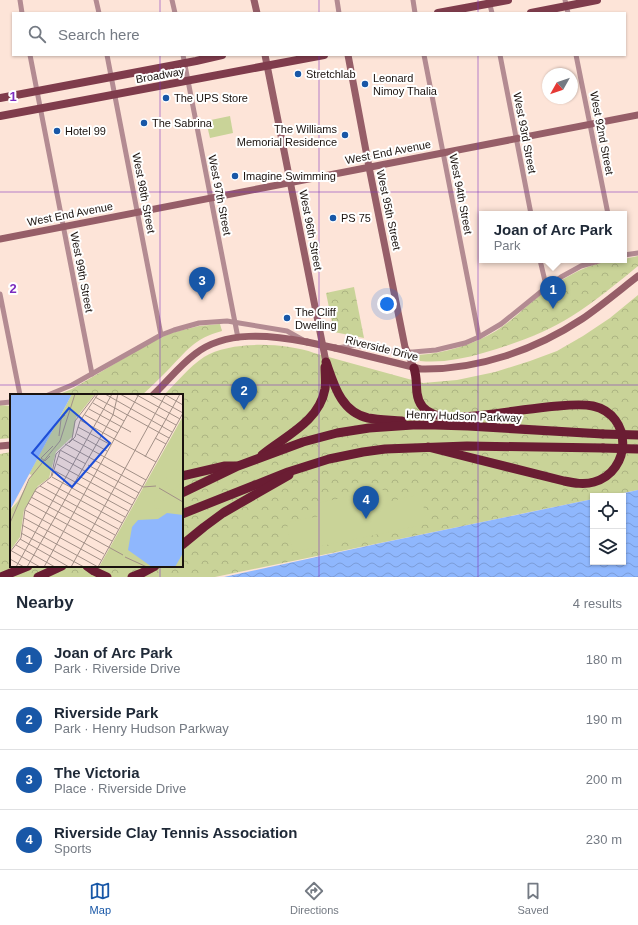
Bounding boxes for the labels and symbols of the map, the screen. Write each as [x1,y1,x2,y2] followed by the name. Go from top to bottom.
[135,65,186,85] street label: Broadway
[306,68,356,80] place label: Stretchlab
[542,68,578,104] north arrow
[293,69,303,79] marker: Stretchlab
[373,72,438,97] place label: Leonard Nimoy Thalia
[360,79,370,89] marker: Leonard Nimoy Thalia
[9,89,17,104] text: 1
[588,90,616,176] street label: West 92nd Street
[511,91,539,175] street label: West 93rd Street
[174,92,248,104] place label: The UPS Store
[161,93,171,103] marker: The UPS Store
[152,117,213,129] place label: The Sabrina
[139,118,149,128] marker: The Sabrina
[237,123,337,148] place label: The Williams Memorial Residence
[65,125,106,137] place label: Hotel 99
[52,126,62,136] marker: Hotel 99
[340,130,350,140] marker: The Williams Memorial Residence
[344,138,432,166] street label: West End Avenue
[130,152,158,234] street label: West 98th Street
[447,153,475,235] street label: West 94th Street
[206,154,234,236] street label: West 97th Street
[375,169,403,251] street label: West 95th Street
[243,170,336,182] place label: Imagine Swimming
[230,171,240,181] marker: Imagine Swimming
[297,189,325,271] street label: West 96th Street
[26,200,114,228] street label: West End Avenue
[341,212,371,224] place label: PS 75
[328,213,338,223] marker: PS 75
[68,231,96,313] street label: West 99th Street
[189,267,215,300] pin: 3
[540,276,566,309] pin: 1
[9,281,17,296] text: 2
[377,294,397,314] your location
[295,306,337,331] place label: The Cliff Dwelling
[282,313,292,323] marker: The Cliff Dwelling
[344,333,420,363] street label: Riverside Drive
[231,377,257,410] pin: 2
[10,394,183,567] inset map
[406,408,522,424] street label: Henry Hudson Parkway
[353,486,379,519] pin: 4

